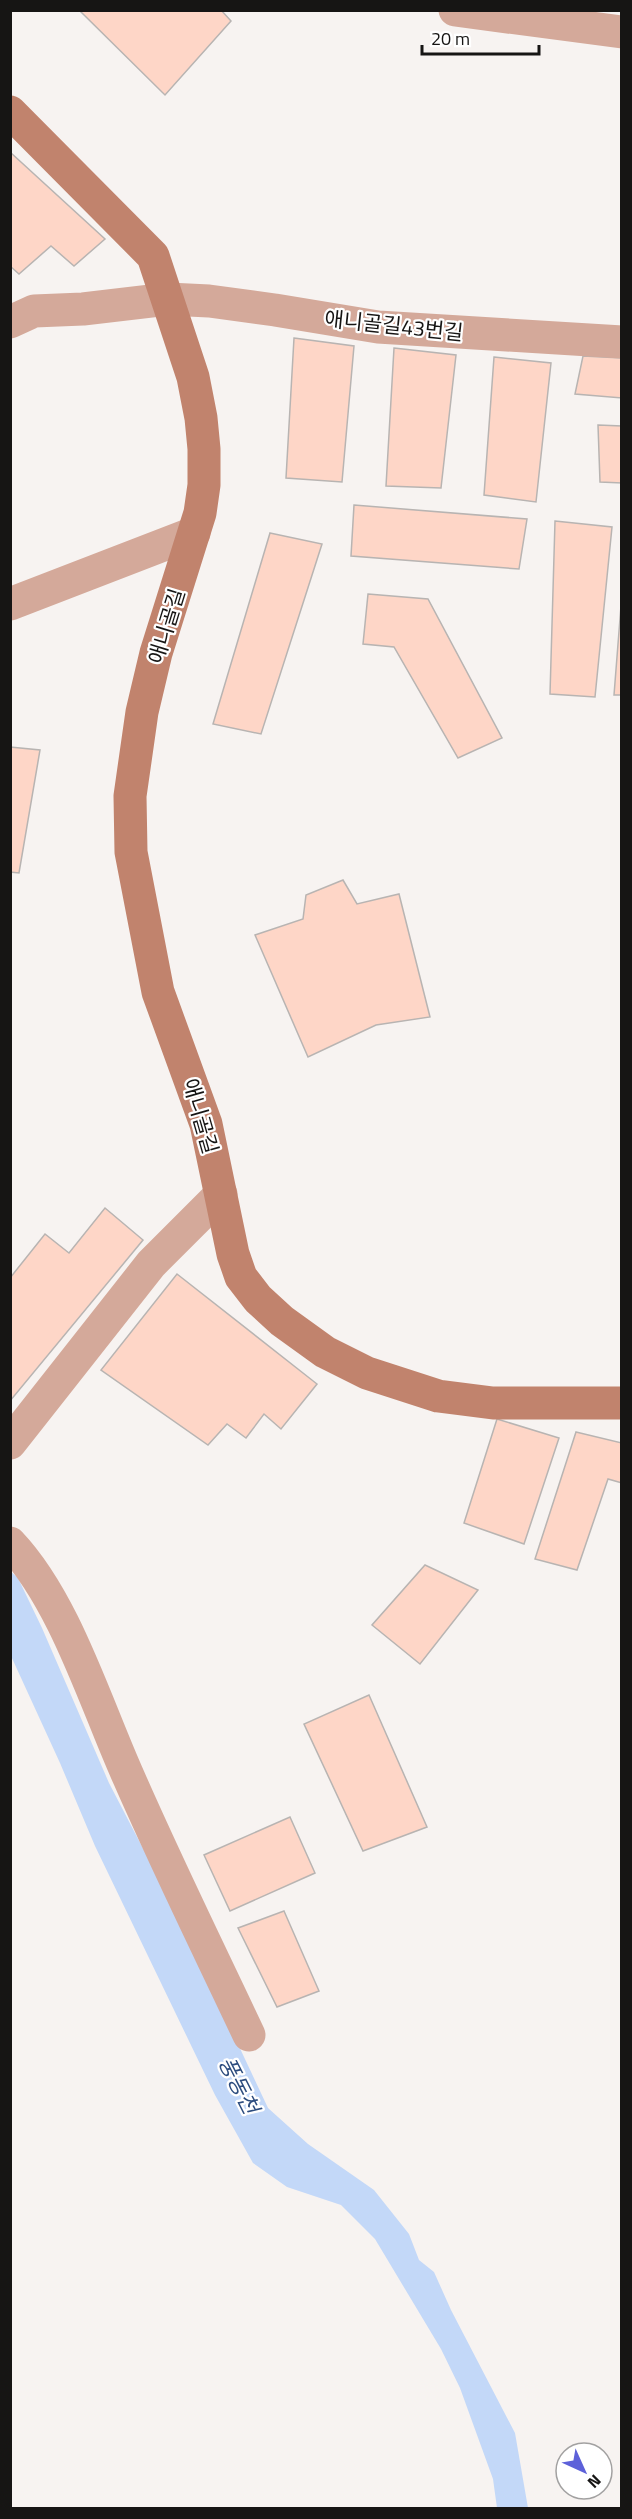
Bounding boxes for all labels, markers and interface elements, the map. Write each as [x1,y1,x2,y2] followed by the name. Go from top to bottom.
[422,18,539,56] scale bar
[431,25,470,52] text: 20 m
[323,302,465,348] street label: 애니골길43번길
[139,584,193,668] street label: 애니골길
[175,1074,227,1158] street label: 애니골길
[210,2050,269,2122] water label: 풍동천
[554,2441,614,2501] north arrow
[582,2469,607,2494] text: N

